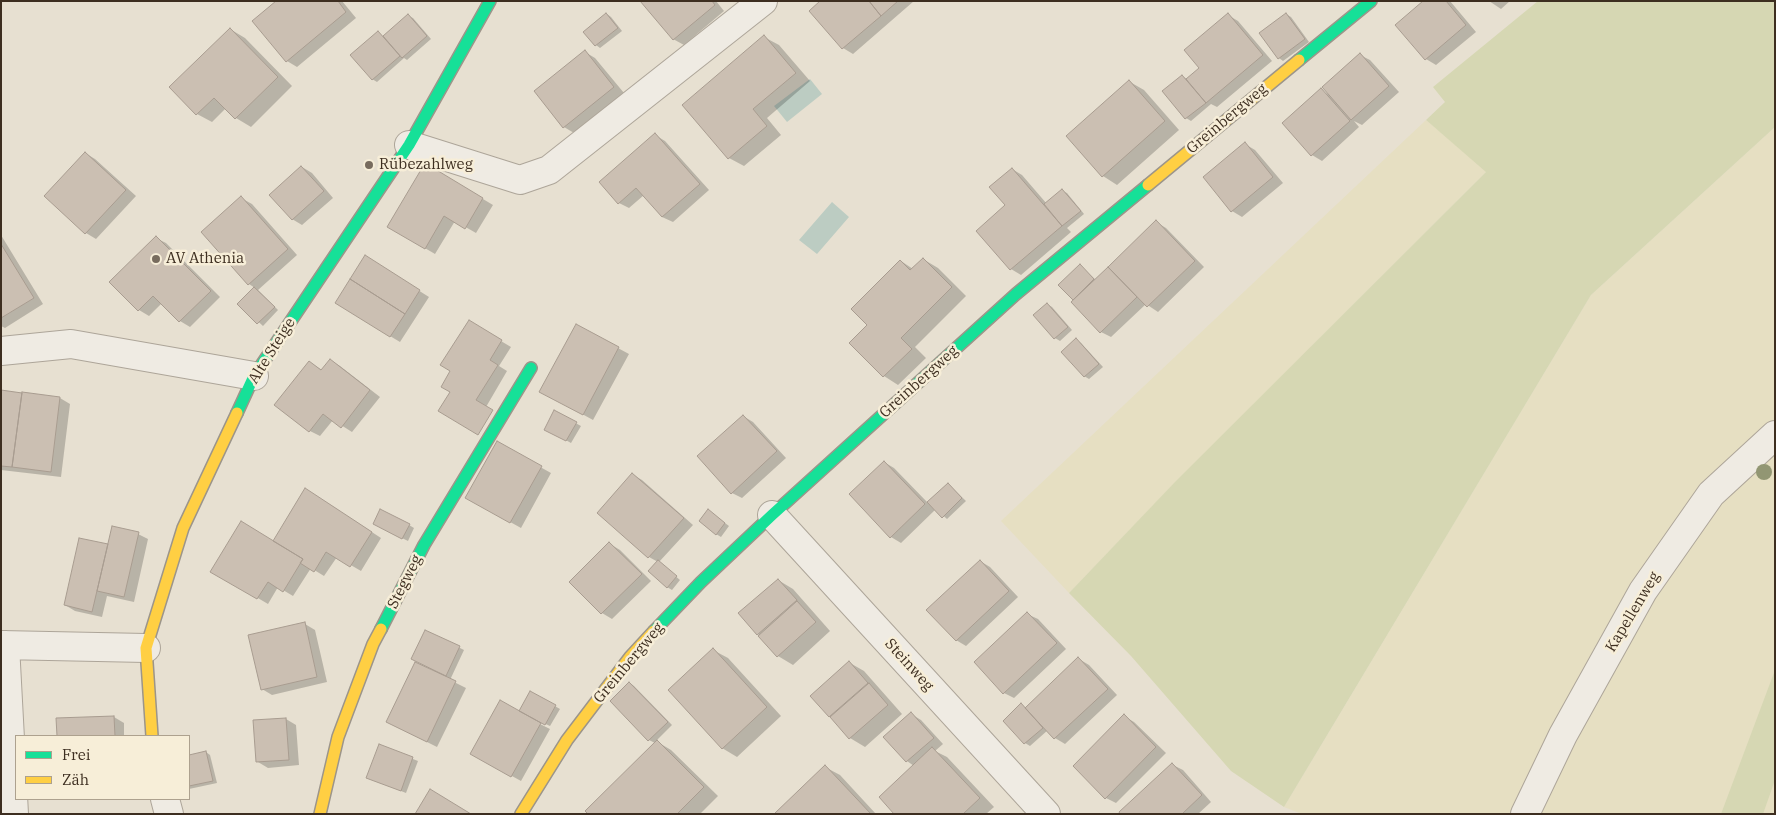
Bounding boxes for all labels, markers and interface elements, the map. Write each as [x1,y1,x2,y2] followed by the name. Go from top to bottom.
[1183,80,1271,158] street label: Greinbergweg
[379,156,473,174] place label: Rübezahlweg
[363,159,375,171] marker: Rübezahlweg
[166,250,244,268] place label: AV Athenia
[150,253,162,265] marker: AV Athenia
[245,315,299,387] street label: Alte Steige
[876,342,962,422] street label: Greinbergweg
[384,552,426,612] street label: Stegweg
[1602,569,1664,655] street label: Kapellenweg
[590,619,668,707] street label: Greinbergweg
[881,635,937,695] street label: Steinweg
[15,735,190,800] legend
[62,745,90,764] text: Frei
[62,770,89,789] text: Zäh

